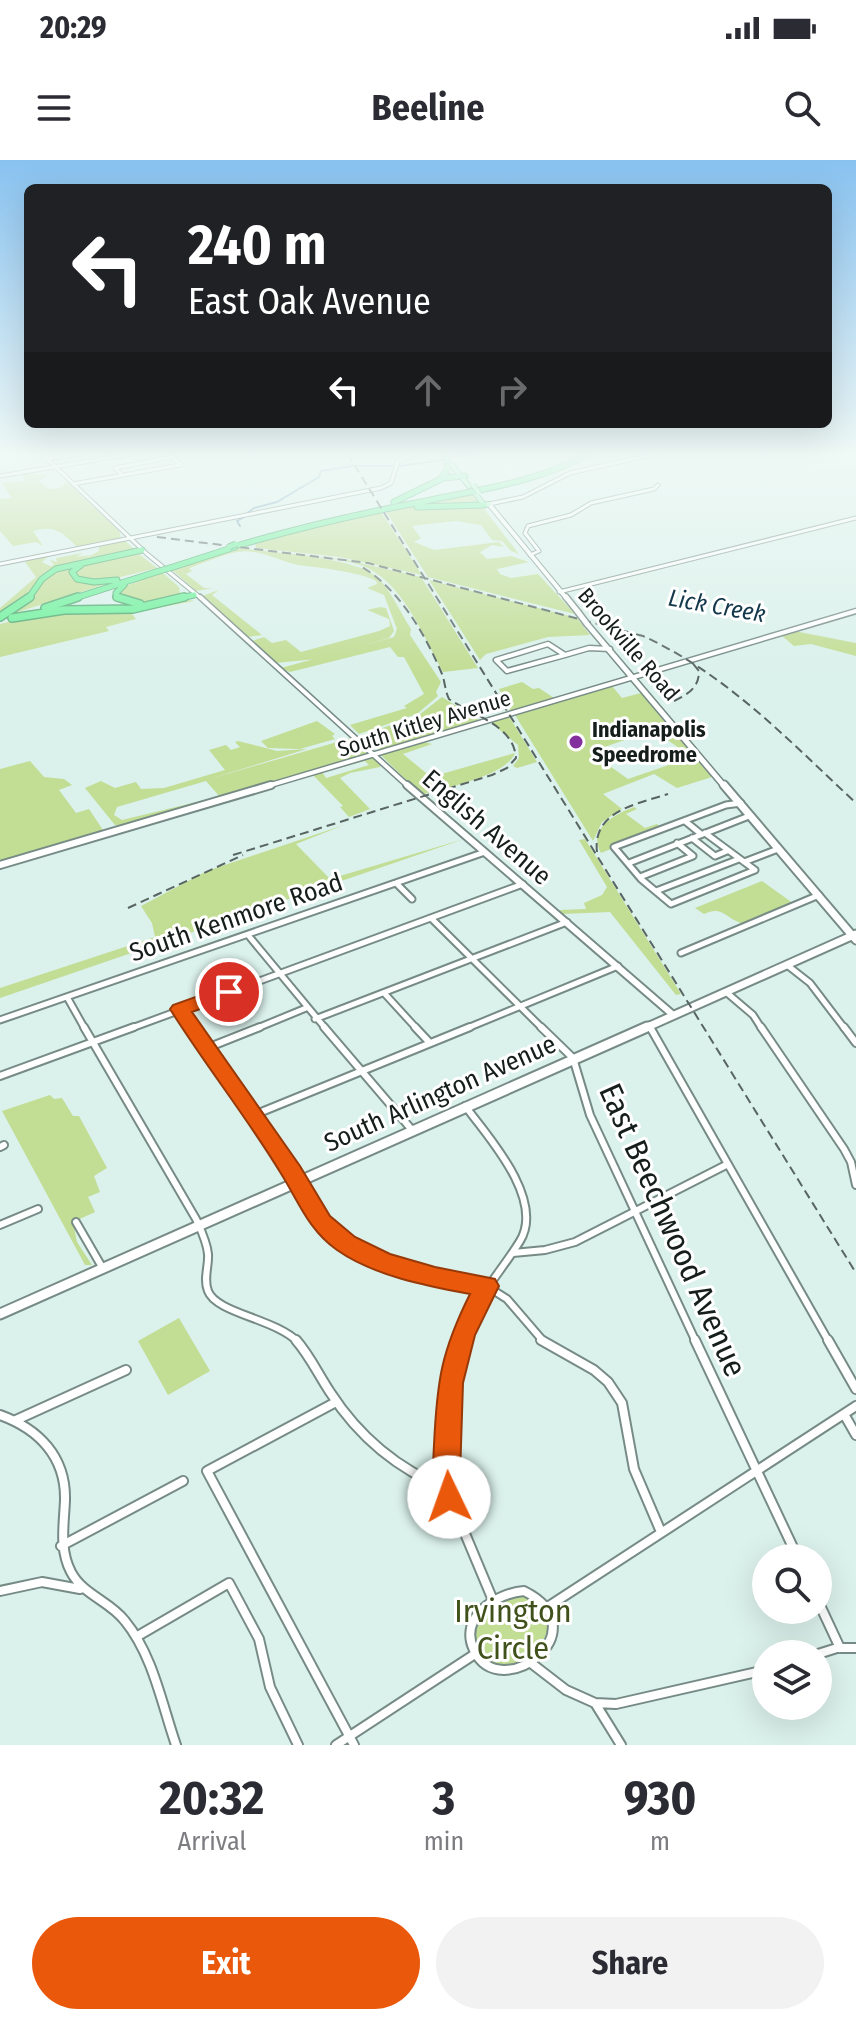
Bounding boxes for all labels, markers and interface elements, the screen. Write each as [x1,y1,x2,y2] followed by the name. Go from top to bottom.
[40,10,106,46] text: 20:29
[32,86,76,130] icon: menu
[372,86,484,130] text: Beeline
[780,86,824,130] icon: search
[188,212,327,279] text: 240 m
[56,216,160,320] icon: left
[188,280,431,324] text: East Oak Avenue
[322,368,366,412] icon: left
[406,368,450,412] icon: ahead
[490,368,534,412] icon: right
[572,582,685,706] street label: Brookville Road
[666,584,768,628] water label: Lick Creek
[334,684,514,763] street label: South Kitley Avenue
[592,716,706,768] place label: Indianapolis Speedrome
[567,733,585,751] marker: Indianapolis Speedrome
[416,763,557,892] street label: English Avenue
[126,866,347,968] street label: South Kenmore Road
[195,958,263,1026] pin
[207,970,251,1014] icon: arrive
[320,1028,561,1159] street label: South Arlington Avenue
[591,1078,755,1382] street label: East Beechwood Avenue
[407,1455,491,1539] position arrow
[752,1544,832,1720] map controls
[752,1544,832,1624] button: search
[454,1592,572,1667] park label: Irvington Circle
[752,1640,832,1720] button: layers
[160,1769,264,1827] text: 20:32
[433,1769,455,1827] text: 3
[624,1769,696,1827] text: 930
[177,1826,246,1857] text: Arrival
[424,1826,464,1857] text: min
[650,1826,670,1857] text: m
[32,1917,420,2009] button: Exit
[436,1917,824,2009] button: Share

